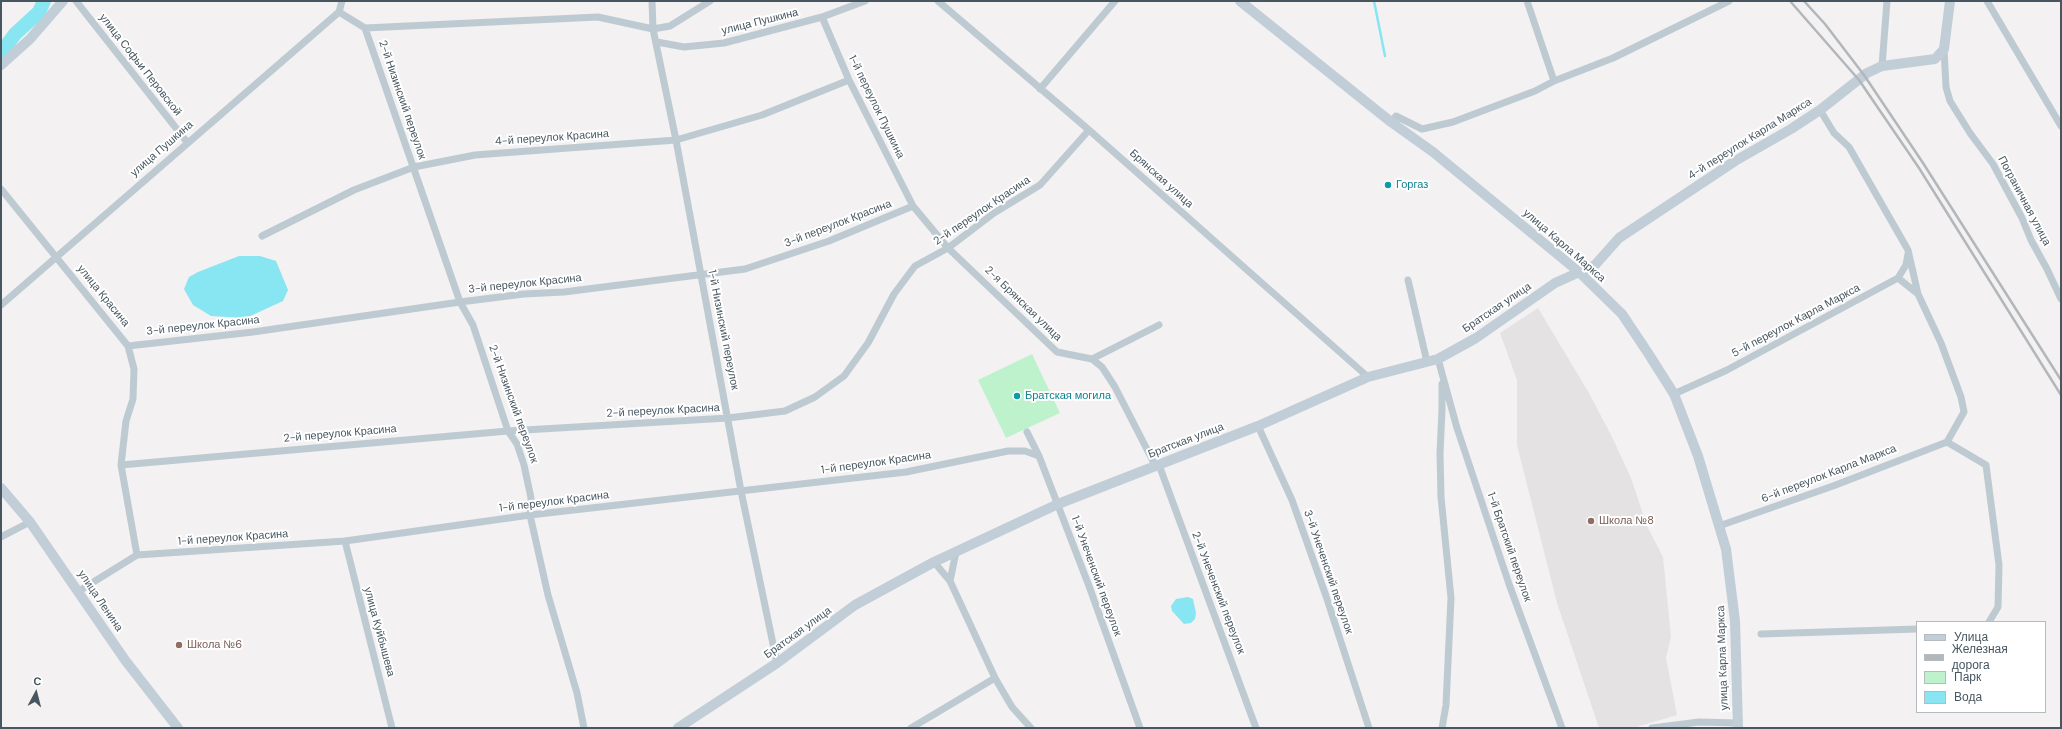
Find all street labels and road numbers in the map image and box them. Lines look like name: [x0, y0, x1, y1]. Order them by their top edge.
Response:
street label: улица Пушкина: [720, 6, 800, 38]
street label: улица Софьи Перовской: [96, 11, 184, 119]
street label: 2-й Низинский переулок: [375, 39, 429, 161]
street label: 1-й переулок Пушкина: [845, 53, 907, 161]
street label: 4-й переулок Карла Маркса: [1686, 95, 1814, 183]
street label: улица Пушкина: [128, 118, 196, 180]
street label: 4-й переулок Красина: [495, 127, 609, 149]
street label: Брянская улица: [1126, 147, 1196, 211]
street label: Пограничная улица: [1995, 154, 2053, 248]
street label: 2-й переулок Красина: [931, 174, 1033, 248]
street label: 3-й переулок Красина: [782, 197, 894, 251]
street label: улица Карла Маркса: [1520, 207, 1608, 285]
street label: улица Красина: [74, 262, 132, 330]
street label: 2-я Брянская улица: [982, 264, 1064, 344]
street label: 1-й Низинский переулок: [705, 269, 741, 391]
street label: 3-й переулок Красина: [468, 271, 582, 297]
street label: Братская улица: [1460, 280, 1534, 336]
street label: 5-й переулок Карла Маркса: [1730, 282, 1862, 360]
street label: 3-й переулок Красина: [146, 313, 260, 339]
street label: 2-й Низинский переулок: [485, 343, 541, 465]
street label: 2-й переулок Красина: [606, 401, 720, 421]
street label: Братская улица: [1146, 421, 1226, 461]
street label: 2-й переулок Красина: [283, 422, 397, 446]
street label: 6-й переулок Карла Маркса: [1760, 442, 1898, 506]
street label: 1-й переулок Красина: [820, 449, 932, 477]
street label: 1-й переулок Красина: [498, 489, 610, 515]
street label: 1-й Братский переулок: [1484, 490, 1534, 604]
street label: 3-й Унеченский переулок: [1301, 508, 1355, 636]
street label: 1-й Унеченский переулок: [1068, 514, 1124, 638]
street label: 1-й переулок Красина: [177, 528, 289, 548]
street label: 2-й Унеченский переулок: [1189, 530, 1247, 656]
street label: улица Ленина: [75, 568, 125, 634]
street label: улица Куйбышева: [361, 586, 397, 678]
street label: Братская улица: [762, 604, 834, 662]
street label: улица Карла Маркса: [1715, 605, 1731, 711]

